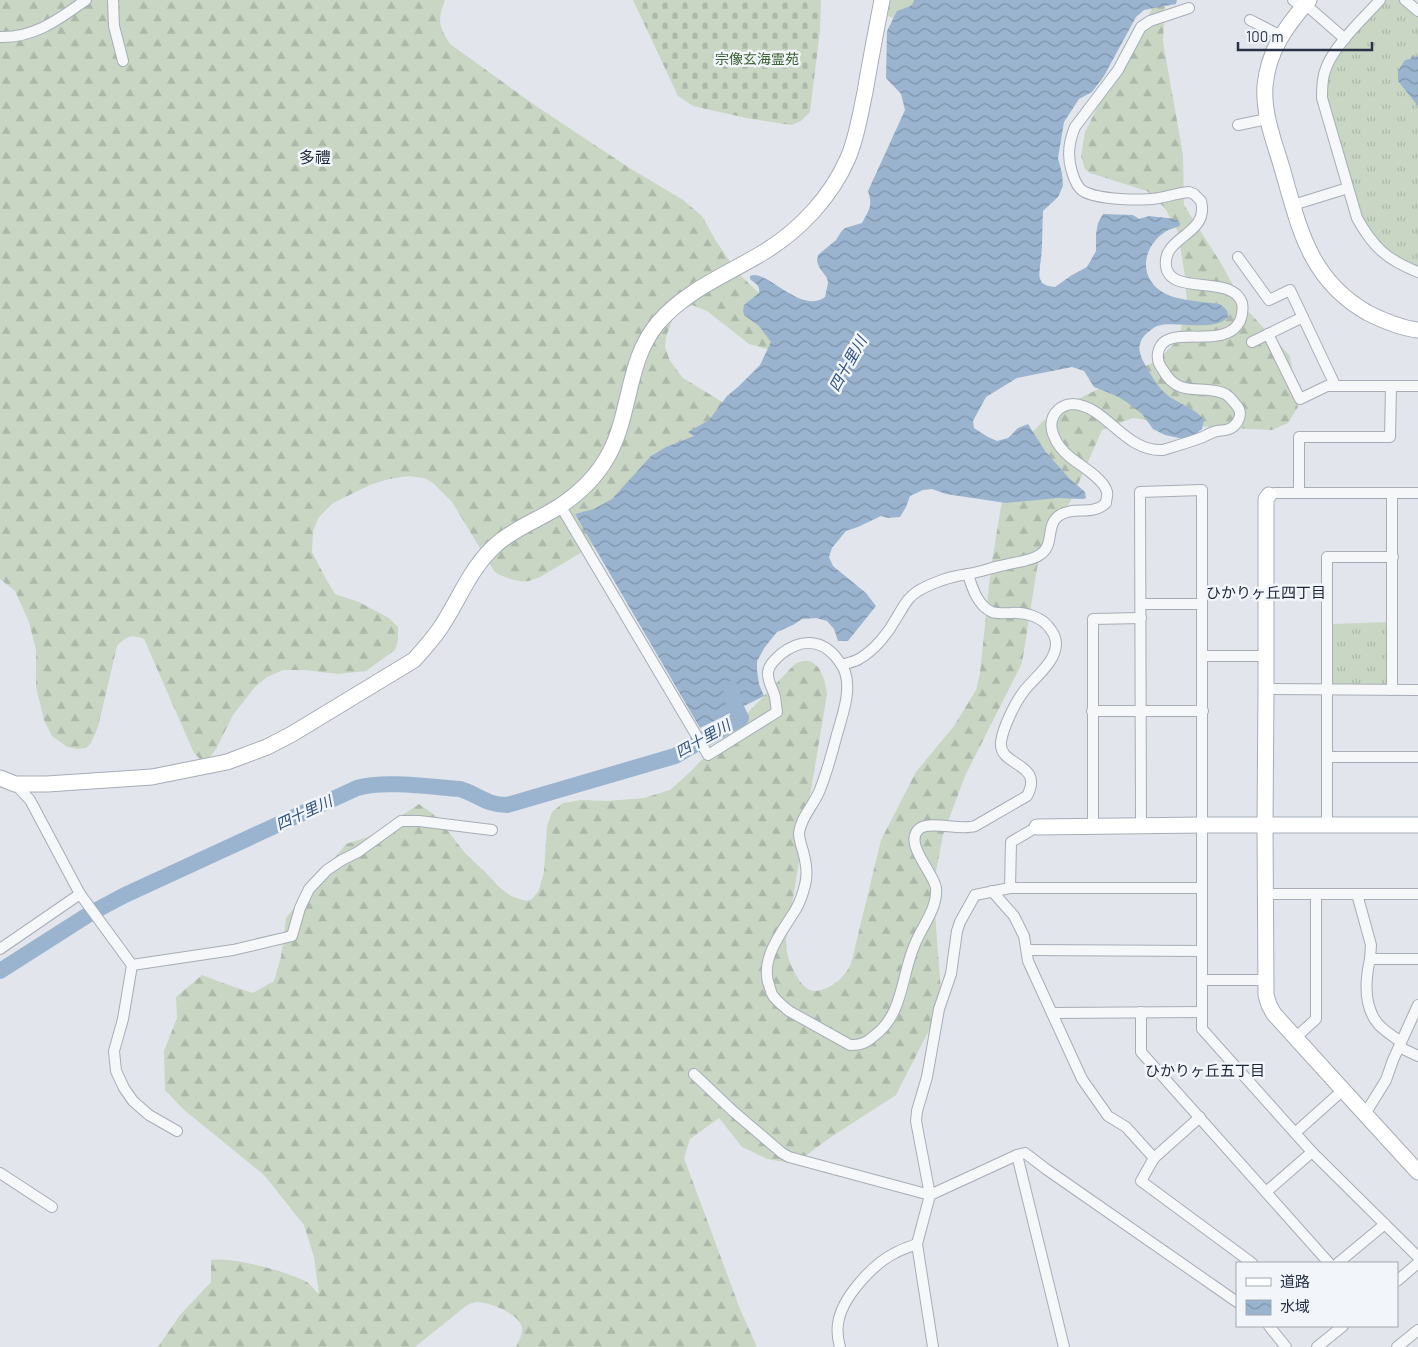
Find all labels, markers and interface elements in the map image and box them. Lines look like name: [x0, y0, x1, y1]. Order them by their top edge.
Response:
scale bar: [1238, 20, 1372, 52]
text: 100 m: [1246, 27, 1284, 45]
park label: 宗像玄海霊苑: [715, 50, 799, 67]
district label: 多禮: [299, 147, 331, 166]
water label: 四十里川: [825, 331, 871, 394]
district label: ひかりヶ丘四丁目: [1206, 583, 1326, 601]
water label: 四十里川: [672, 715, 735, 761]
water label: 四十里川: [273, 790, 336, 833]
district label: ひかりヶ丘五丁目: [1145, 1061, 1265, 1079]
legend: [1236, 1262, 1398, 1327]
text: 道路: [1280, 1272, 1310, 1290]
text: 水域: [1280, 1297, 1310, 1315]

